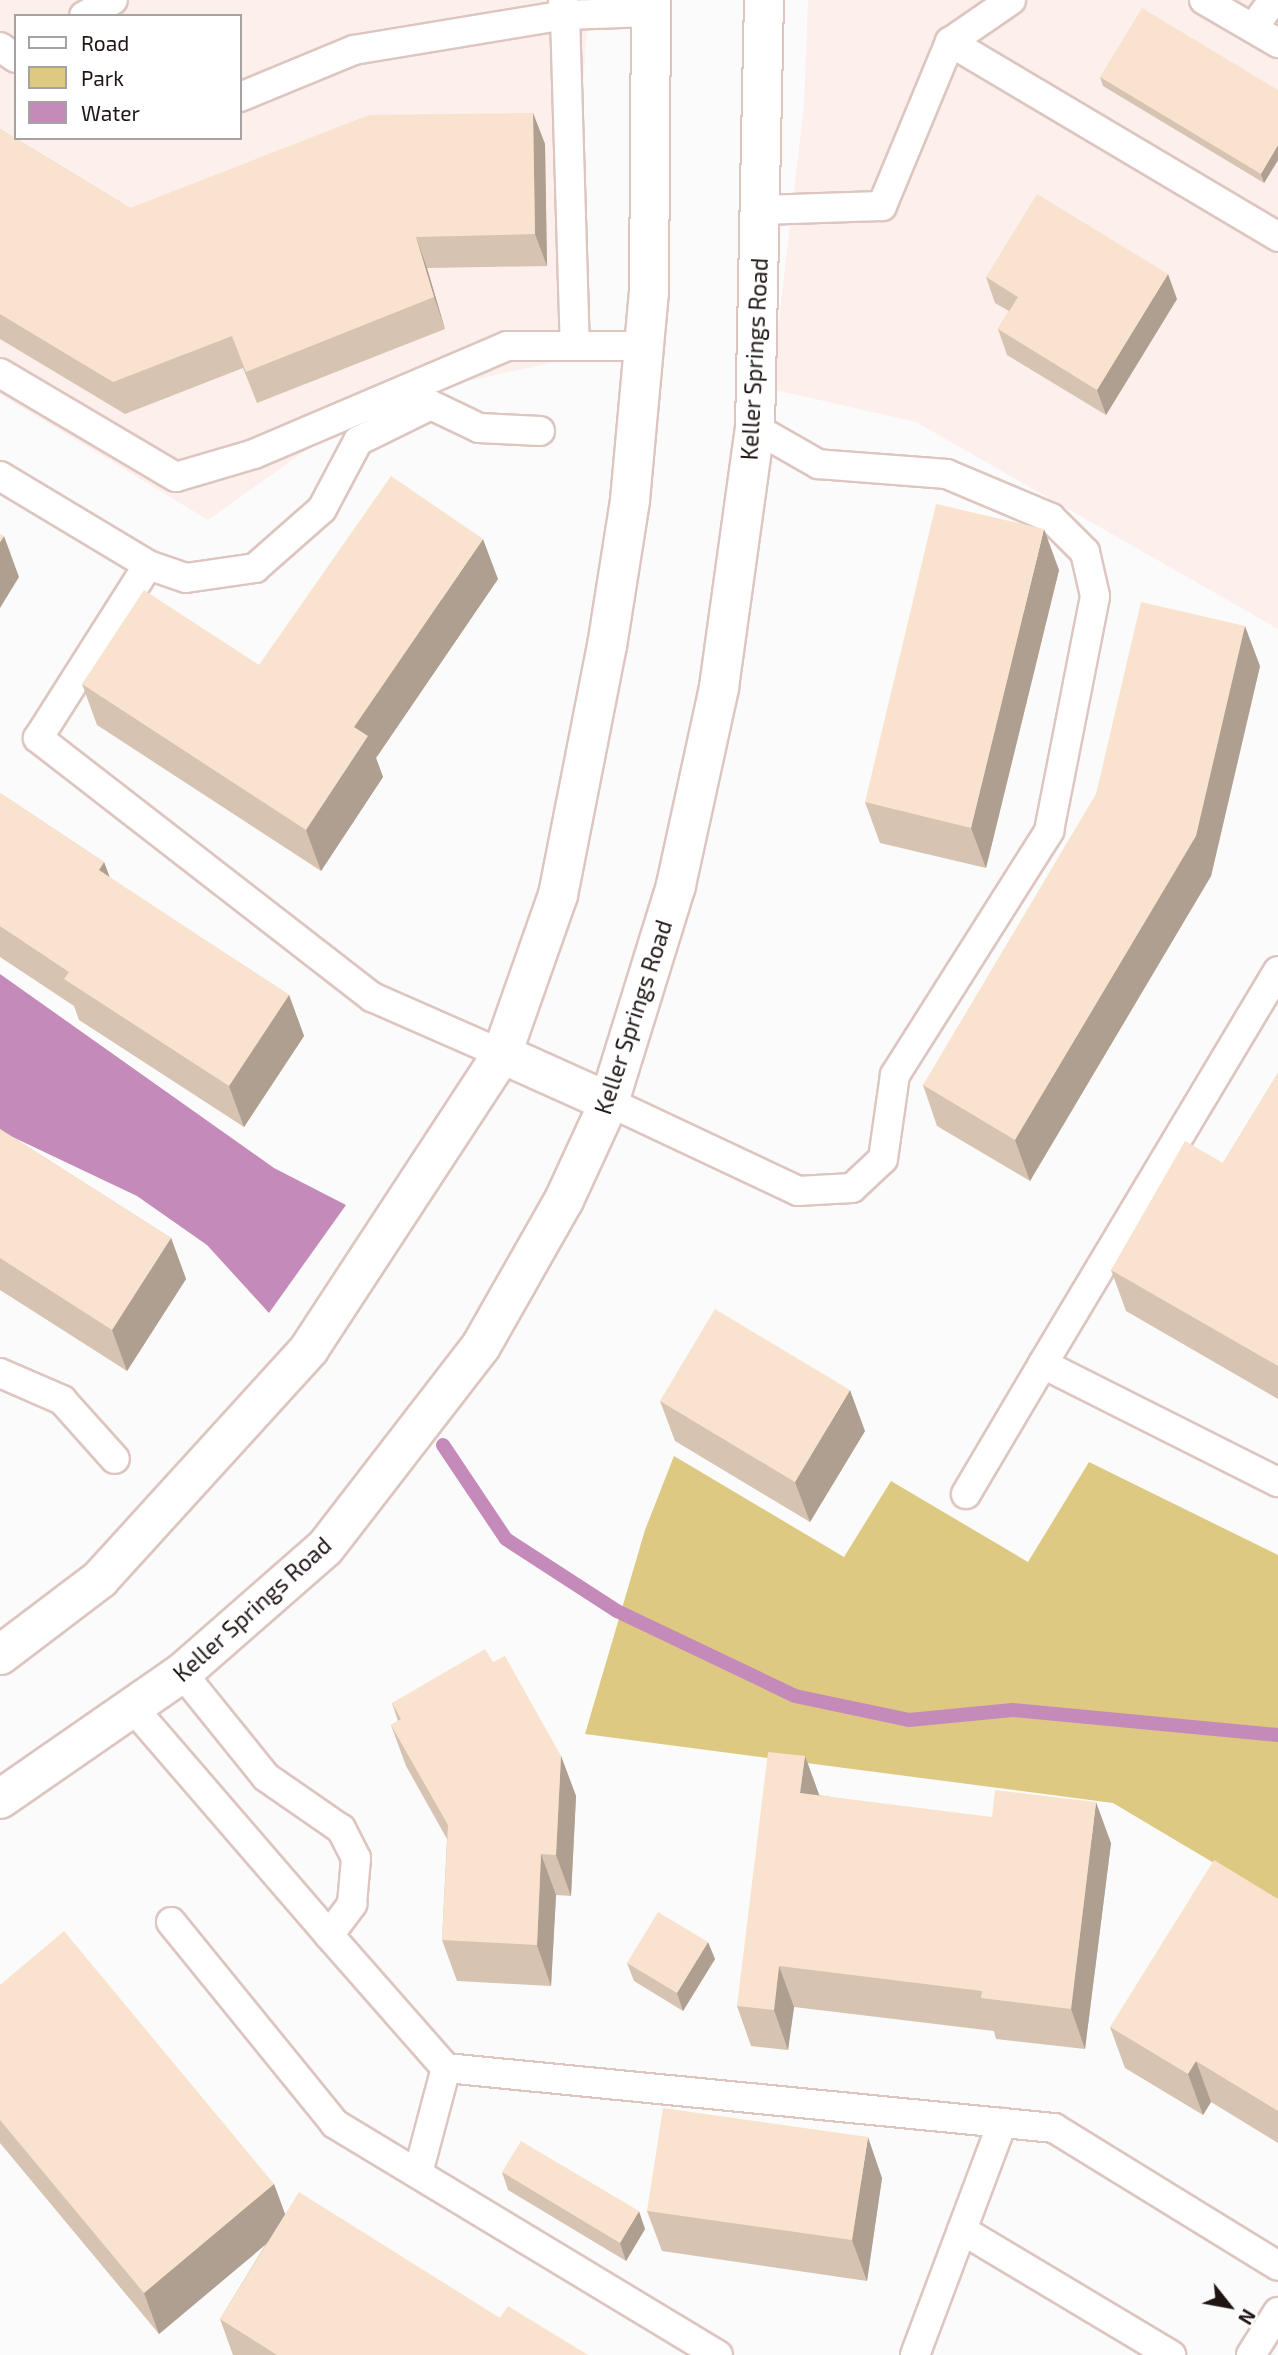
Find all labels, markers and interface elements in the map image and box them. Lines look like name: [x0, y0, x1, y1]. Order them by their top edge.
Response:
legend: [14, 14, 242, 140]
text: Road: [81, 30, 129, 55]
text: Park: [81, 65, 124, 90]
text: Water: [81, 100, 140, 125]
street label: Keller Springs Road: [735, 257, 773, 461]
street label: Keller Springs Road: [588, 916, 678, 1118]
street label: Keller Springs Road: [167, 1531, 337, 1687]
north arrow: [1194, 2271, 1264, 2341]
text: N: [1234, 2305, 1261, 2329]

